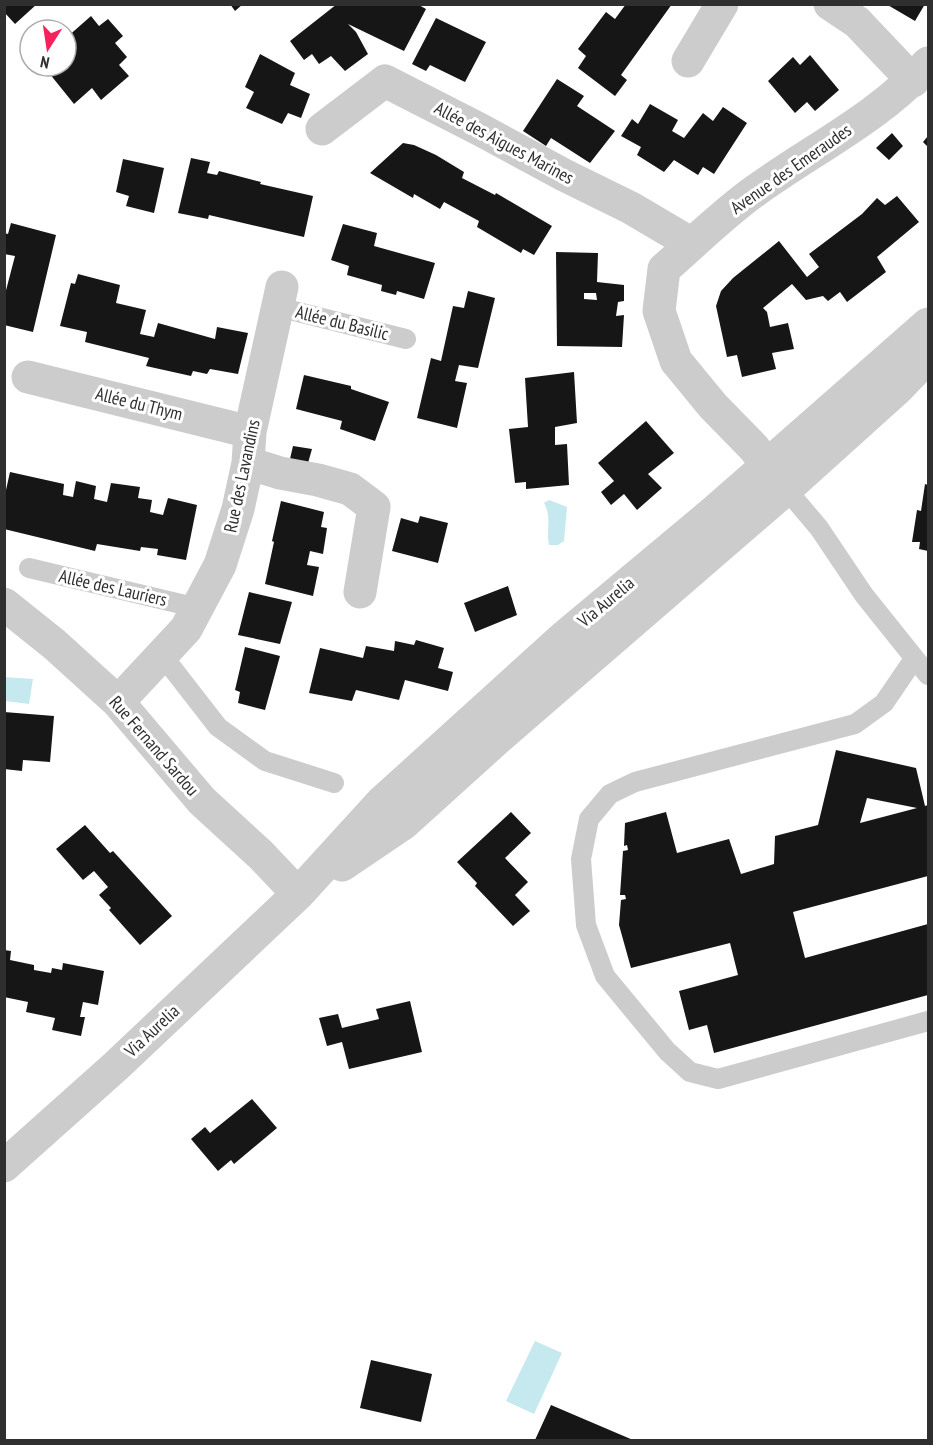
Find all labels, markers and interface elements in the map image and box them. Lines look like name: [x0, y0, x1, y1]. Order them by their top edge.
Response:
north arrow: [18, 18, 78, 78]
text: N: [39, 52, 51, 73]
street label: Allée des Aigues Marines: [431, 96, 578, 189]
street label: Avenue des Emeraudes: [726, 118, 856, 219]
street label: Allée du Basilic: [293, 300, 392, 345]
street label: Allée du Thym: [93, 382, 185, 425]
street label: Rue des Lavandins: [218, 417, 265, 535]
street label: Allée des Lauriers: [57, 564, 169, 611]
street label: Via Aurelia: [572, 571, 639, 633]
street label: Rue Fernand Sardou: [105, 691, 204, 801]
street label: Via Aurelia: [119, 999, 184, 1062]

